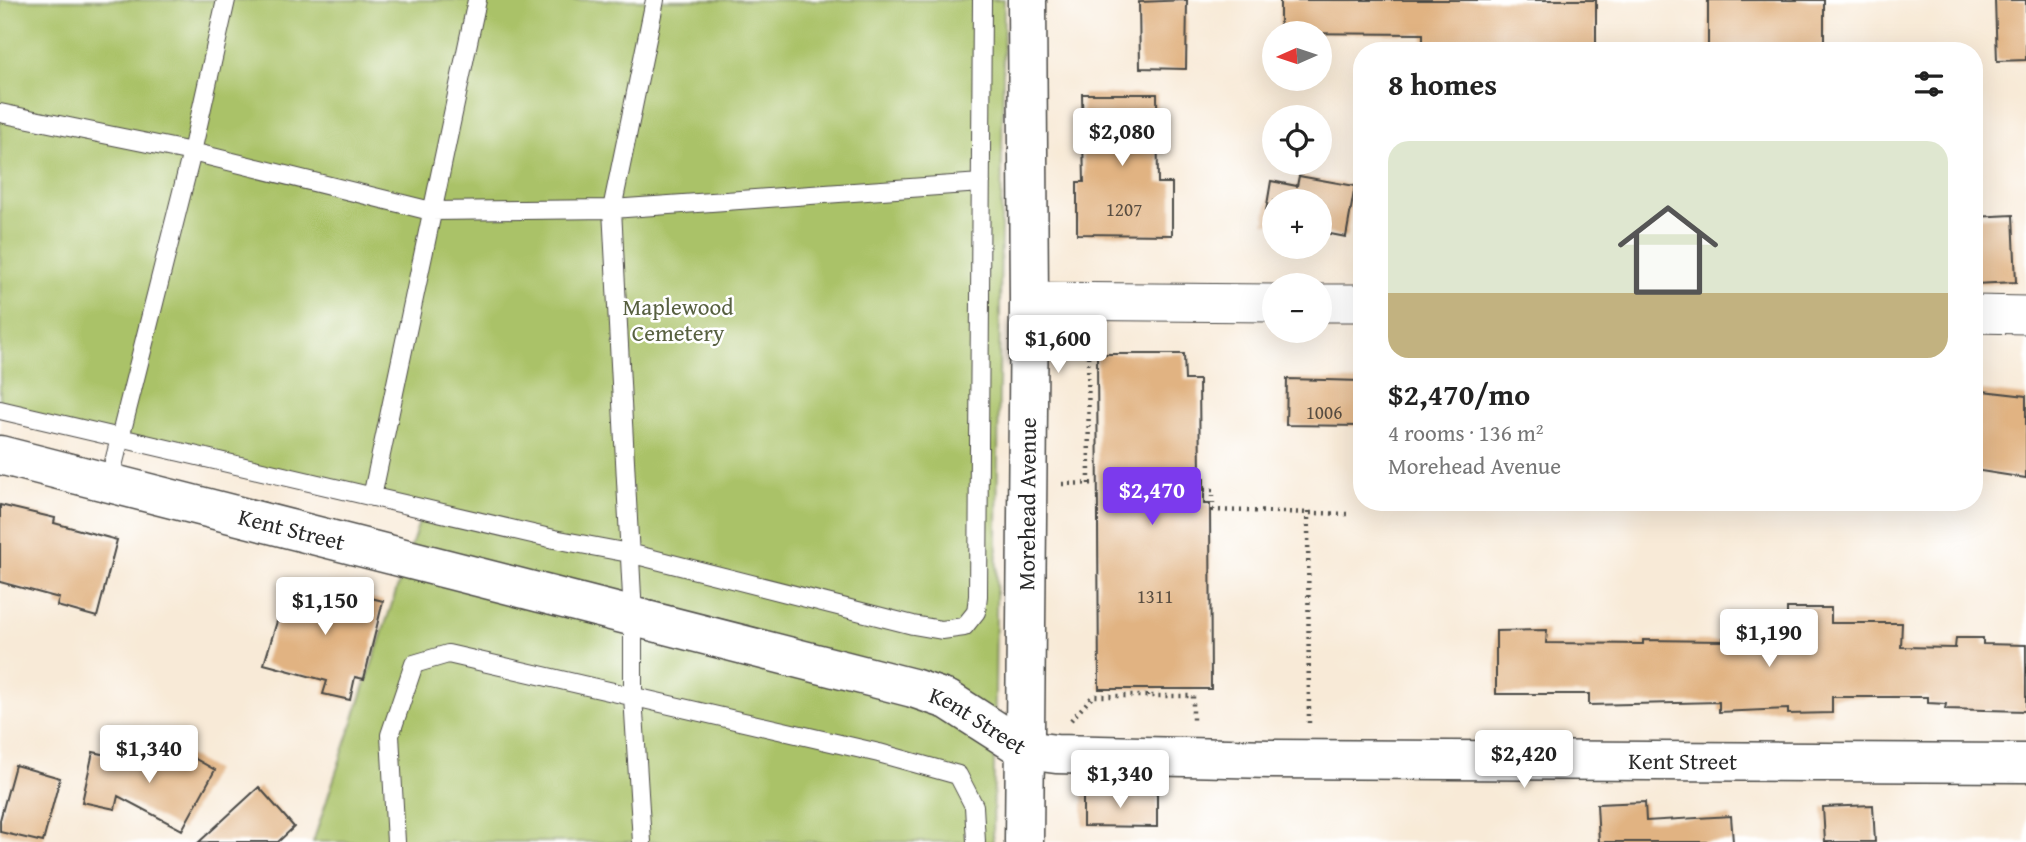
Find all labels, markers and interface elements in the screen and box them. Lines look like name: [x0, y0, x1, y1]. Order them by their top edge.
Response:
north arrow: [1262, 21, 1332, 91]
map controls: [1262, 21, 1332, 343]
text: 8 homes: [1388, 62, 1497, 106]
icon: filters: [1910, 65, 1948, 103]
button: locate: [1262, 105, 1332, 175]
pin: $2,080: [1065, 108, 1179, 168]
text: $2,080: [1089, 114, 1155, 147]
icon: home: [1605, 187, 1731, 313]
button: +: [1262, 189, 1332, 259]
house number: 1207: [1106, 195, 1142, 223]
button: −: [1262, 273, 1332, 343]
park label: Maplewood Cemetery: [622, 290, 734, 349]
pin: $1,600: [1001, 316, 1115, 375]
text: $1,600: [1025, 321, 1091, 354]
text: $2,470/mo: [1388, 372, 1530, 416]
house number: 1006: [1306, 398, 1342, 426]
text: 4 rooms · 136 m²: [1388, 416, 1543, 449]
street label: Morehead Avenue: [1009, 417, 1044, 591]
text: Morehead Avenue: [1388, 449, 1561, 482]
pin: $2,470: [1095, 468, 1209, 527]
text: $2,470: [1119, 473, 1185, 506]
street label: Kent Street: [235, 500, 349, 558]
pin: $1,150: [268, 578, 382, 637]
house number: 1311: [1137, 582, 1173, 610]
text: $1,150: [292, 583, 358, 616]
pin: $1,190: [1712, 610, 1826, 669]
text: $1,190: [1736, 615, 1802, 648]
street label: Kent Street: [925, 678, 1033, 762]
pin: $1,340: [92, 726, 206, 785]
pin: $2,420: [1467, 730, 1581, 790]
text: $1,340: [116, 731, 182, 764]
text: $2,420: [1491, 736, 1557, 769]
street label: Kent Street: [1628, 744, 1737, 777]
pin: $1,340: [1063, 750, 1177, 810]
text: $1,340: [1087, 756, 1153, 789]

